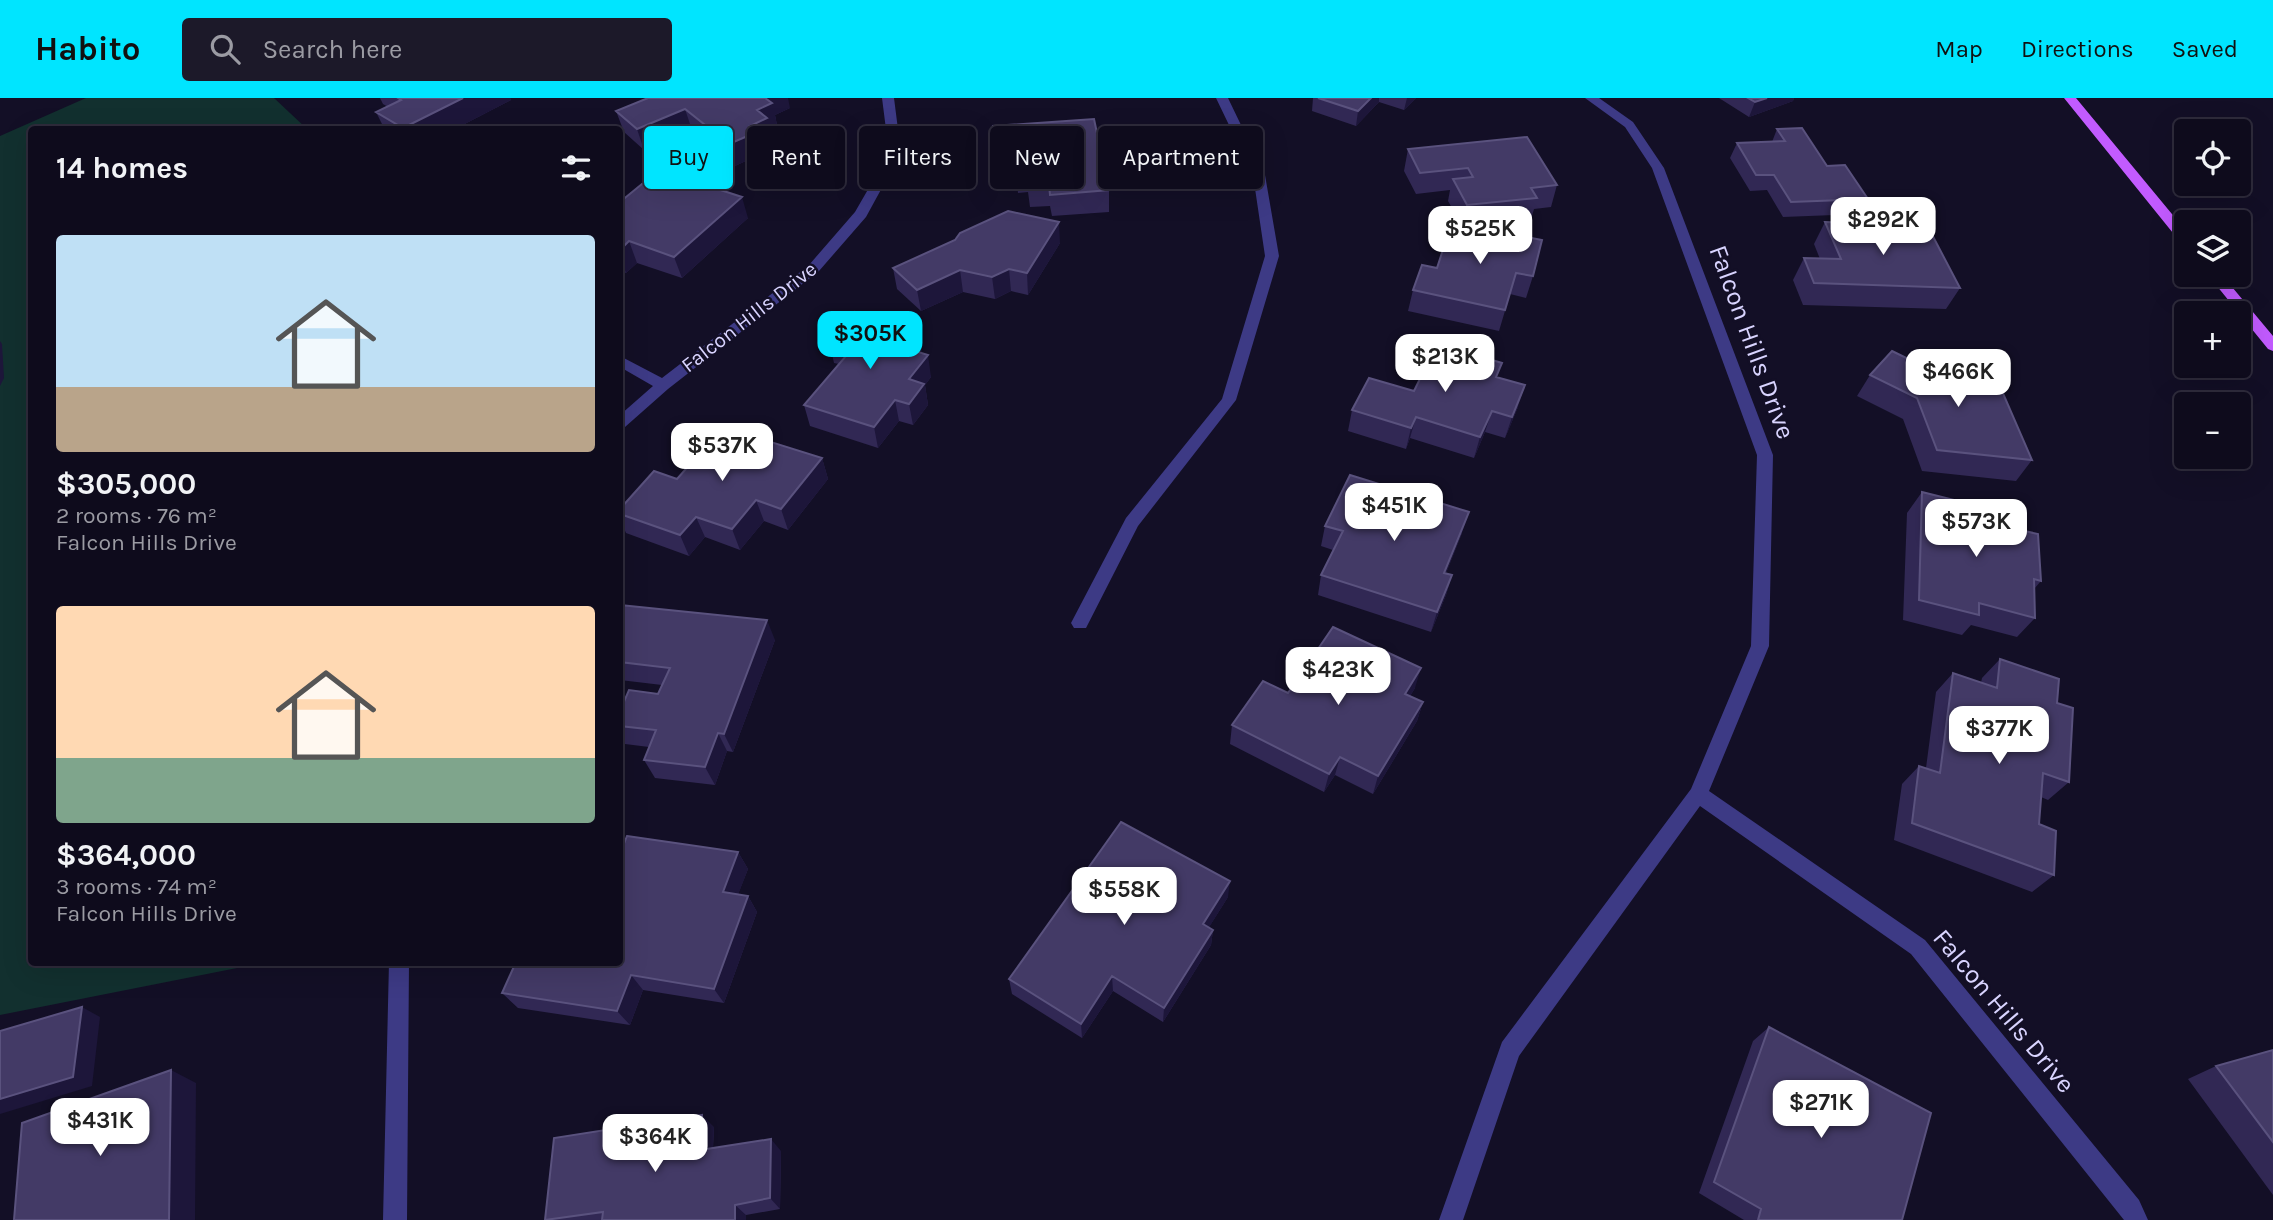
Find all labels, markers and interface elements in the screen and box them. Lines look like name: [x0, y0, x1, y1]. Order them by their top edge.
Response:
search box: [182, 18, 672, 81]
text: Habito: [35, 30, 140, 68]
icon: search: [206, 30, 244, 68]
text: Search here: [262, 34, 402, 65]
text: Map: [1935, 35, 1983, 63]
text: Directions: [2021, 35, 2134, 63]
text: Saved: [2172, 35, 2238, 63]
map controls: [2174, 119, 2251, 469]
button: locate: [2174, 119, 2251, 196]
chip: Buy: [644, 126, 733, 189]
chip: Rent: [747, 126, 845, 189]
chip: Filters: [859, 126, 976, 189]
chip: New: [990, 126, 1084, 189]
chip: Apartment: [1098, 126, 1263, 189]
icon: filters: [557, 149, 595, 187]
text: 14 homes: [56, 150, 188, 186]
pin: $292K: [1834, 198, 1932, 257]
pin: $525K: [1431, 206, 1529, 266]
text: $292K: [1847, 206, 1919, 233]
button: layers: [2174, 210, 2251, 287]
text: $525K: [1444, 215, 1516, 242]
street label: Falcon Hills Drive: [1702, 241, 1802, 443]
street label: Falcon Hills Drive: [677, 257, 821, 377]
icon: home: [263, 281, 389, 407]
button: +: [2174, 301, 2251, 378]
pin: $305K: [821, 312, 919, 371]
text: $305K: [833, 320, 907, 347]
pin: $213K: [1396, 334, 1494, 394]
text: $213K: [1411, 343, 1479, 370]
pin: $466K: [1909, 350, 2007, 409]
text: $466K: [1922, 358, 1994, 385]
button: −: [2174, 392, 2251, 469]
pin: $537K: [673, 424, 771, 483]
text: $537K: [687, 432, 757, 459]
text: $305,000: [56, 466, 196, 502]
pin: $451K: [1345, 484, 1443, 543]
text: $451K: [1361, 492, 1427, 519]
pin: $573K: [1927, 500, 2025, 559]
text: 2 rooms · 76 m²: [56, 502, 217, 529]
text: $573K: [1941, 508, 2011, 535]
text: Falcon Hills Drive: [56, 529, 237, 556]
pin: $423K: [1289, 648, 1387, 707]
icon: home: [263, 652, 389, 778]
text: $423K: [1302, 656, 1374, 683]
pin: $377K: [1950, 706, 2048, 766]
text: $377K: [1965, 715, 2033, 742]
text: $364,000: [56, 837, 196, 873]
pin: $558K: [1075, 868, 1173, 927]
text: 3 rooms · 74 m²: [56, 873, 217, 900]
text: $558K: [1088, 876, 1160, 903]
text: Falcon Hills Drive: [56, 900, 237, 927]
street label: Falcon Hills Drive: [1926, 923, 2082, 1099]
pin: $271K: [1772, 1080, 1870, 1140]
text: $271K: [1789, 1089, 1853, 1116]
pin: $431K: [51, 1098, 149, 1158]
text: $431K: [66, 1107, 134, 1134]
pin: $364K: [606, 1114, 704, 1174]
text: $364K: [619, 1123, 691, 1150]

